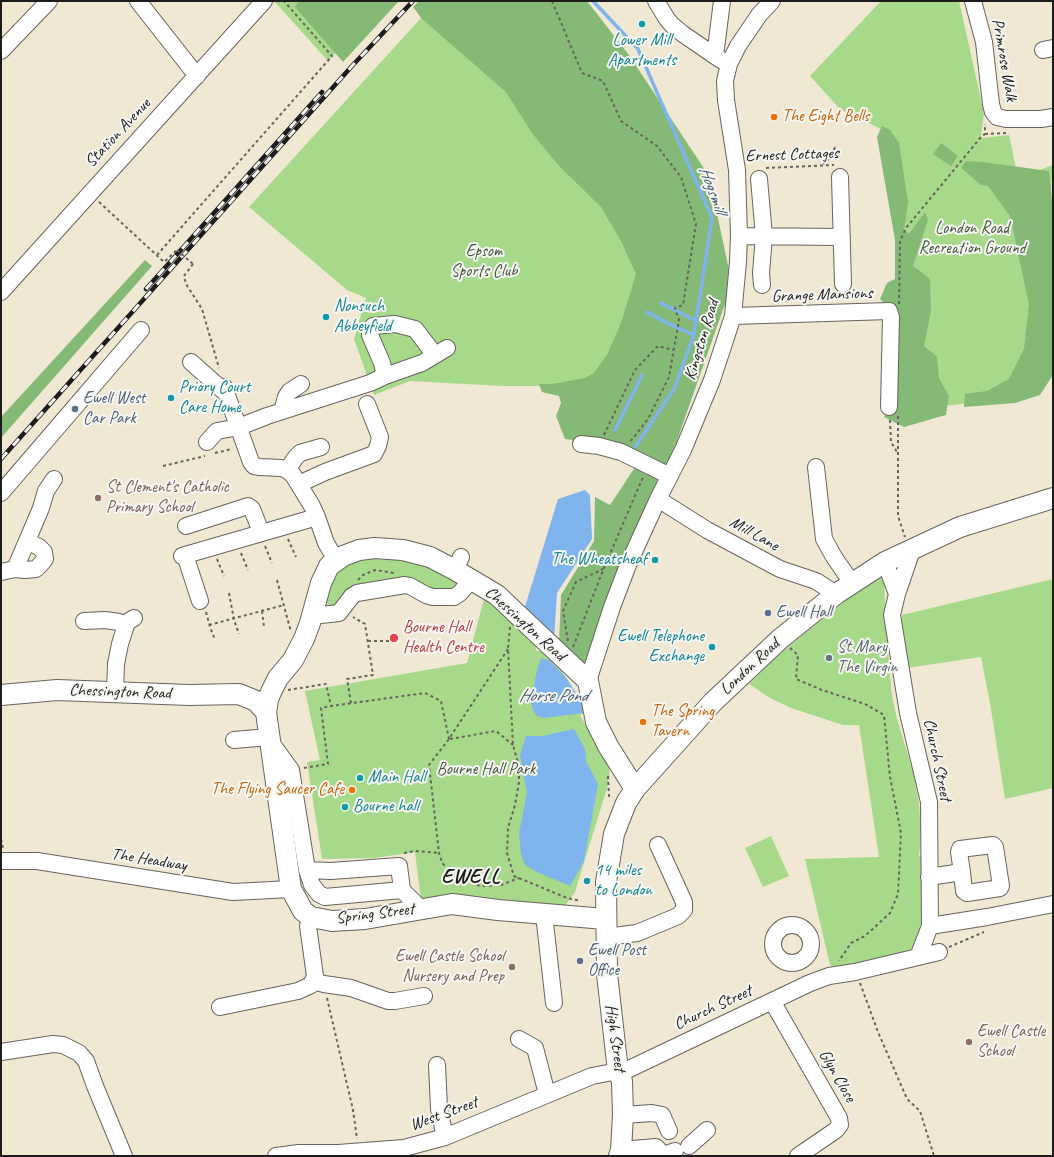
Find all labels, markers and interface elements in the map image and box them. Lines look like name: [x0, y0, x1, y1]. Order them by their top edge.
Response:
street label: Primrose Walk: [987, 17, 1021, 103]
marker: Lower Mill Apartments: [637, 19, 647, 29]
place label: Lower Mill Apartments: [608, 31, 676, 71]
street label: Station Avenue: [81, 94, 155, 172]
place label: The Eight Bells: [782, 107, 869, 127]
marker: The Eight Bells: [769, 112, 779, 122]
street label: Ernest Cottages: [745, 143, 839, 167]
water label: Hogsmill: [694, 163, 730, 217]
park label: London Road Recreation Ground: [919, 219, 1025, 259]
park label: Epsom Sports Club: [450, 242, 518, 282]
street label: Grange Mansions: [771, 283, 873, 307]
place label: Nonsuch Abbeyfield: [334, 297, 392, 337]
street label: Kingston Road: [680, 297, 724, 383]
marker: Nonsuch Abbeyfield: [321, 312, 331, 322]
place label: Priory Court Care Home: [179, 378, 250, 418]
place label: Ewell West Car Park: [83, 389, 145, 429]
marker: Priory Court Care Home: [166, 393, 176, 403]
marker: Ewell West Car Park: [70, 404, 80, 414]
place label: St Clement's Catholic Primary School: [106, 478, 229, 518]
marker: St Clement's Catholic Primary School: [93, 493, 103, 503]
street label: Mill Lane: [726, 512, 782, 556]
place label: The Wheatsheaf: [551, 550, 647, 570]
marker: The Wheatsheaf: [650, 555, 660, 565]
street label: Chessington Road: [480, 582, 570, 666]
place label: Ewell Hall: [776, 603, 832, 623]
marker: Ewell Hall: [763, 608, 773, 618]
place label: Bourne Hall Health Centre: [403, 618, 484, 658]
place label: Ewell Telephone Exchange: [617, 627, 704, 667]
marker: Bourne Hall Health Centre: [388, 632, 400, 644]
street label: London Road: [716, 634, 784, 700]
place label: St Mary The Virgin: [837, 638, 897, 678]
marker: Ewell Telephone Exchange: [707, 642, 717, 652]
marker: St Mary The Virgin: [824, 653, 834, 663]
street label: Chessington Road: [69, 680, 171, 704]
water label: Horse Pond: [519, 685, 587, 707]
place label: The Spring Tavern: [651, 702, 714, 742]
marker: The Spring Tavern: [638, 717, 648, 727]
street label: Church Street: [918, 717, 956, 803]
park label: Bourne Hall Park: [437, 760, 535, 780]
place label: Main Hall: [368, 768, 425, 788]
marker: Main Hall: [355, 773, 365, 783]
place label: The Flying Saucer Cafe: [211, 780, 344, 800]
marker: The Flying Saucer Cafe: [347, 785, 357, 795]
place label: Bourne hall: [353, 797, 419, 817]
marker: Bourne hall: [340, 802, 350, 812]
street label: The Headway: [110, 844, 188, 876]
place label: 14 miles to London: [595, 861, 652, 901]
district label: EWELL: [441, 864, 501, 890]
marker: 14 miles to London: [582, 876, 592, 886]
street label: Spring Street: [335, 899, 415, 929]
place label: Ewell Post Office: [588, 941, 646, 981]
place label: Ewell Castle School Nursery and Prep: [395, 947, 504, 987]
marker: Ewell Post Office: [575, 956, 585, 966]
marker: Ewell Castle School Nursery and Prep: [507, 962, 517, 972]
street label: Church Street: [671, 981, 755, 1035]
street label: High Street: [600, 1003, 630, 1073]
place label: Ewell Castle School: [977, 1022, 1045, 1062]
marker: Ewell Castle School: [964, 1037, 974, 1047]
street label: Glyn Close: [814, 1046, 860, 1106]
street label: West Street: [407, 1092, 481, 1136]

